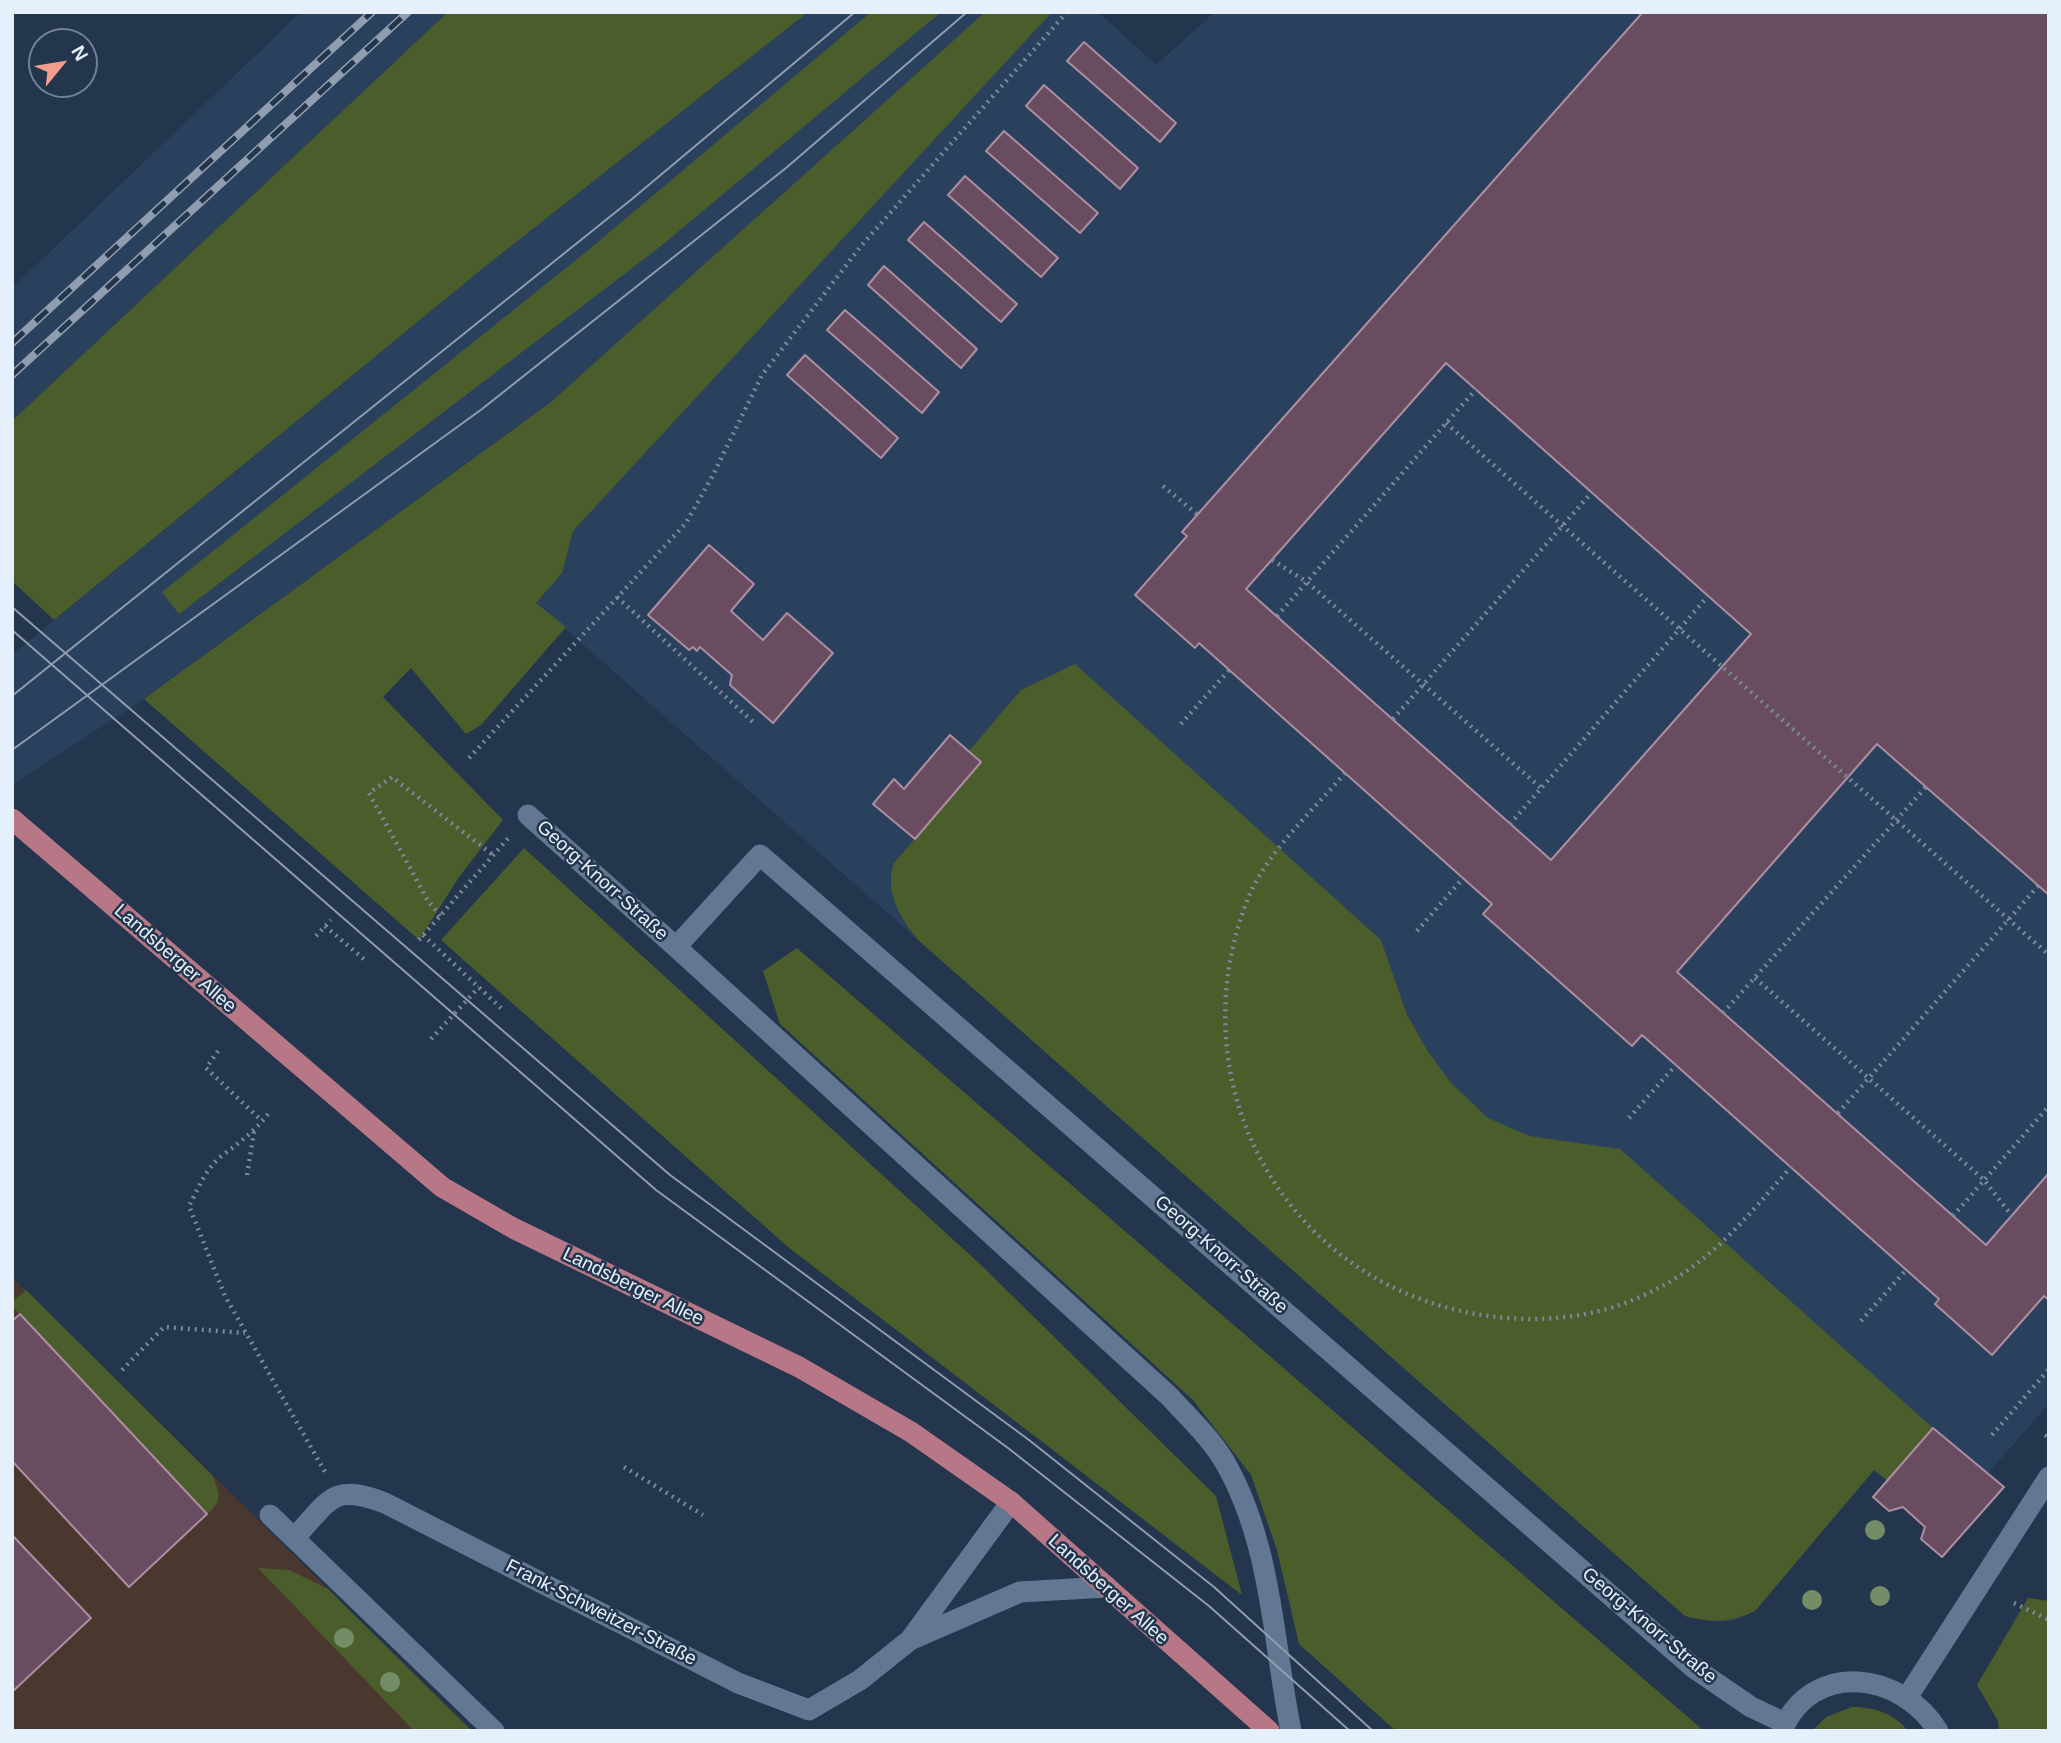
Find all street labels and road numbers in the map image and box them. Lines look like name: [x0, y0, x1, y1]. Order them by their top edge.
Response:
street label: Georg-Knorr-Straße: [532, 816, 672, 946]
street label: Landsberger Allee: [109, 900, 241, 1018]
street label: Georg-Knorr-Straße: [1150, 1191, 1292, 1319]
street label: Landsberger Allee: [559, 1243, 707, 1331]
street label: Landsberger Allee: [1043, 1530, 1173, 1650]
street label: Frank-Schweitzer-Straße: [502, 1555, 700, 1671]
street label: Georg-Knorr-Straße: [1577, 1563, 1721, 1689]

